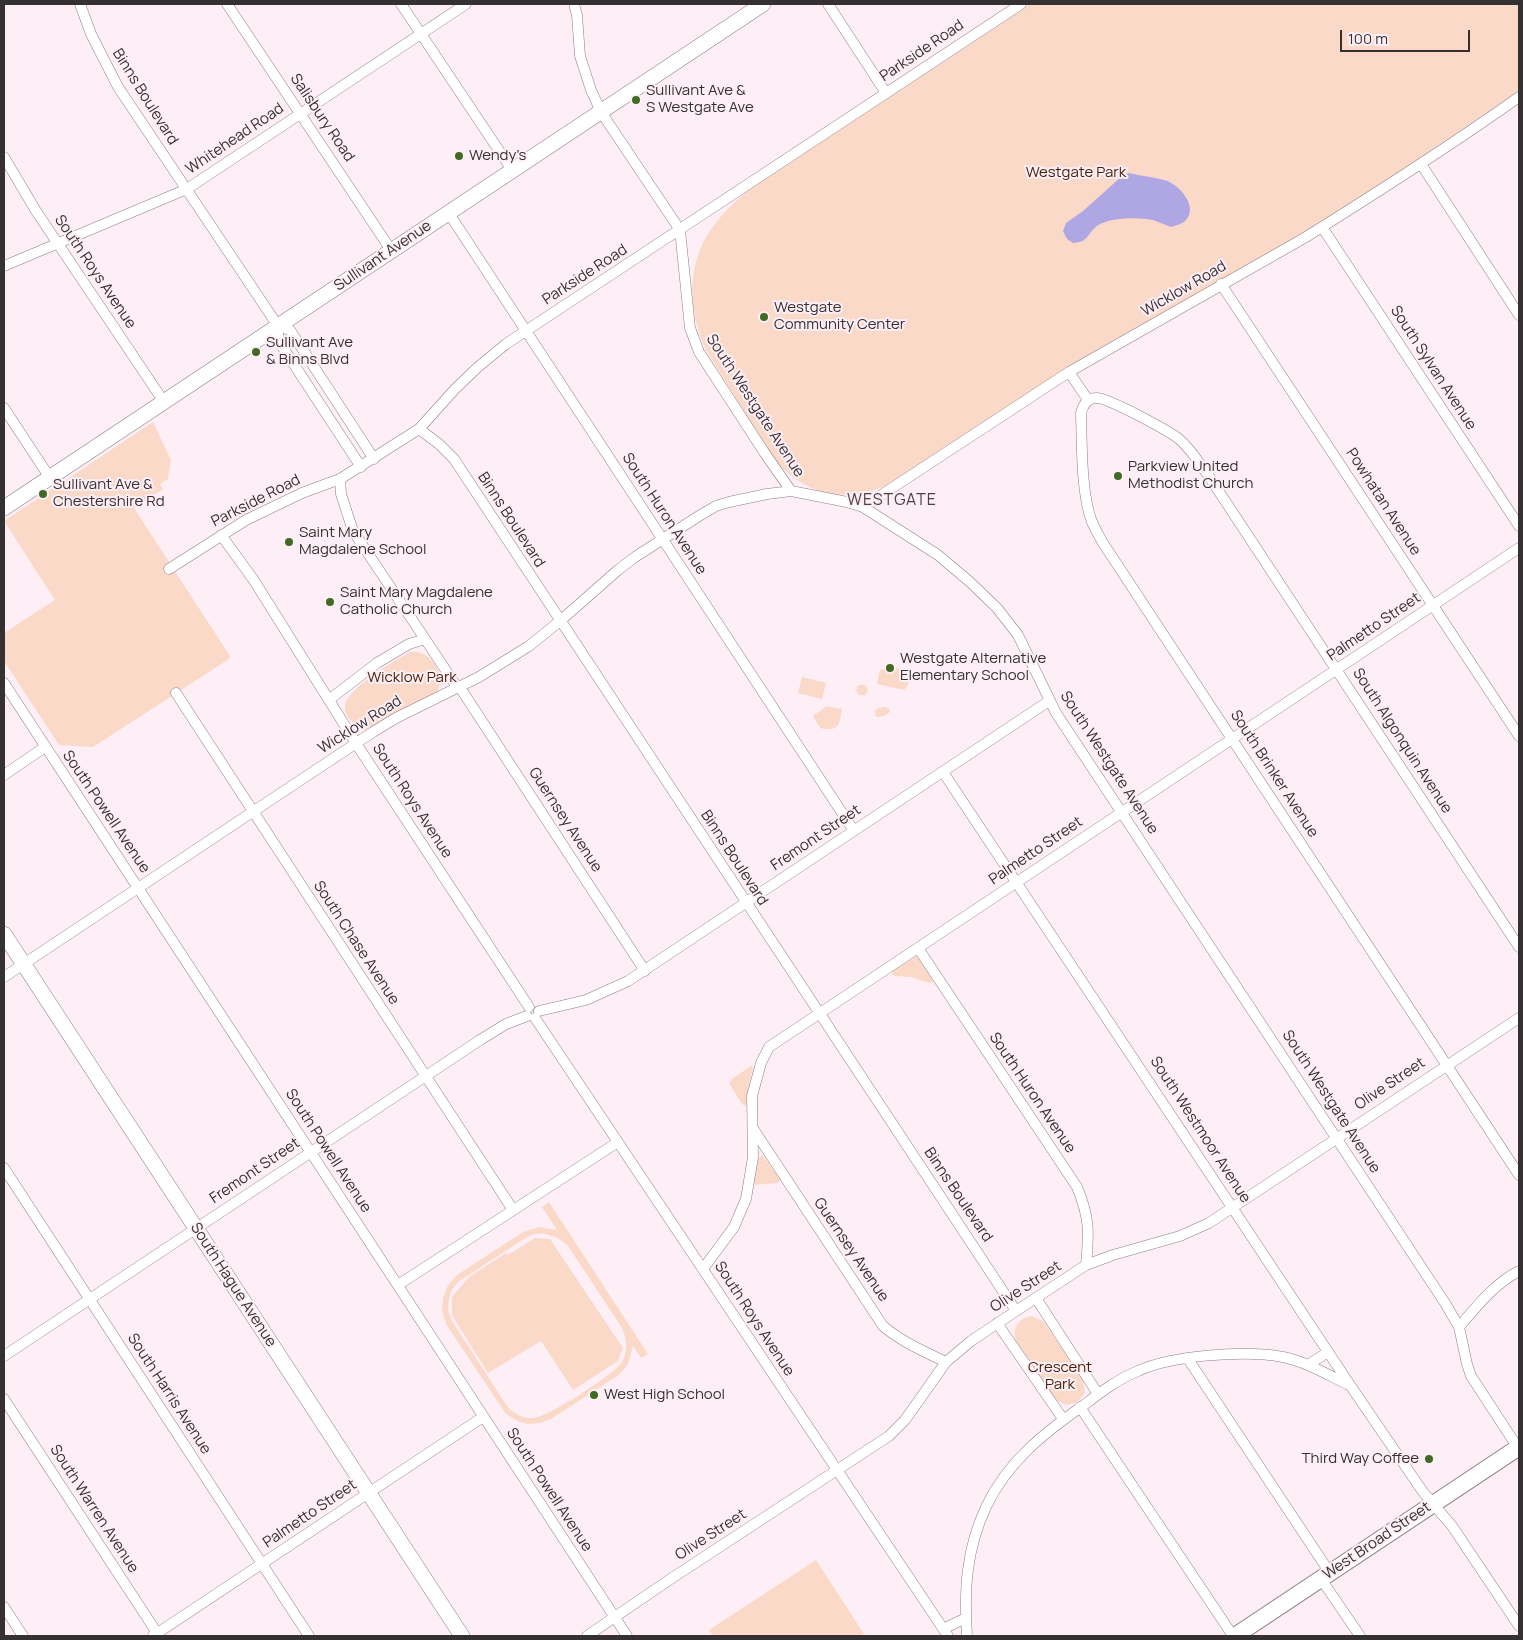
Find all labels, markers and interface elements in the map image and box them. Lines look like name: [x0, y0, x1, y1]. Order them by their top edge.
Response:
street label: Parkside Road: [877, 16, 967, 86]
scale bar: [1343, 20, 1473, 52]
text: 100 m: [1348, 28, 1388, 49]
street label: Binns Boulevard: [108, 46, 182, 148]
street label: Salisbury Road: [286, 71, 358, 165]
place label: Sullivant Ave & S Westgate Ave: [646, 82, 754, 117]
marker: Sullivant Ave & S Westgate Ave: [630, 94, 642, 106]
street label: Whitehead Road: [183, 100, 287, 178]
place label: Wendy’s: [469, 147, 526, 165]
marker: Wendy’s: [453, 150, 465, 162]
park label: Westgate Park: [1026, 164, 1126, 182]
street label: South Roys Avenue: [50, 212, 140, 332]
street label: Sullivant Avenue: [331, 217, 435, 295]
street label: Parkside Road: [539, 241, 631, 309]
street label: Wicklow Road: [1138, 257, 1230, 321]
place label: Westgate Community Center: [774, 299, 905, 334]
street label: South Sylvan Avenue: [1386, 303, 1480, 433]
marker: Westgate Community Center: [758, 311, 770, 323]
street label: South Westgate Avenue: [702, 331, 808, 481]
place label: Sullivant Ave & Binns Blvd: [266, 334, 353, 369]
marker: Sullivant Ave & Binns Blvd: [250, 346, 262, 358]
street label: Powhatan Avenue: [1342, 445, 1424, 559]
street label: South Huron Avenue: [618, 450, 710, 578]
place label: Parkview United Methodist Church: [1128, 458, 1253, 493]
street label: Binns Boulevard: [474, 469, 548, 571]
marker: Parkview United Methodist Church: [1112, 470, 1124, 482]
street label: Parkside Road: [209, 471, 303, 531]
place label: Sullivant Ave & Chestershire Rd: [53, 476, 165, 511]
marker: Sullivant Ave & Chestershire Rd: [37, 488, 49, 500]
district label: WESTGATE: [846, 491, 938, 511]
place label: Saint Mary Magdalene School: [299, 524, 426, 559]
marker: Saint Mary Magdalene School: [283, 536, 295, 548]
place label: Saint Mary Magdalene Catholic Church: [340, 584, 493, 619]
street label: Palmetto Street: [1324, 589, 1424, 665]
marker: Saint Mary Magdalene Catholic Church: [324, 596, 336, 608]
place label: Westgate Alternative Elementary School: [900, 650, 1046, 685]
marker: Westgate Alternative Elementary School: [884, 662, 896, 674]
street label: South Algonquin Avenue: [1348, 665, 1456, 817]
park label: Wicklow Park: [367, 669, 457, 687]
street label: South Westgate Avenue: [1056, 688, 1162, 838]
street label: Wicklow Road: [315, 692, 405, 758]
street label: South Brinker Avenue: [1226, 707, 1322, 841]
street label: South Roys Avenue: [368, 740, 456, 862]
street label: South Powell Avenue: [58, 747, 154, 877]
street label: Guernsey Avenue: [524, 764, 606, 876]
street label: Fremont Street: [767, 801, 865, 875]
street label: Binns Boulevard: [697, 807, 771, 909]
street label: Palmetto Street: [986, 813, 1086, 889]
street label: South Chase Avenue: [309, 878, 403, 1008]
street label: South Westgate Avenue: [1278, 1027, 1384, 1177]
street label: South Huron Avenue: [985, 1029, 1079, 1157]
street label: South Westmoor Avenue: [1146, 1053, 1254, 1207]
street label: Olive Street: [1351, 1054, 1429, 1114]
street label: South Powell Avenue: [281, 1086, 375, 1216]
street label: Fremont Street: [206, 1134, 304, 1208]
street label: Binns Boulevard: [920, 1144, 996, 1246]
street label: Guernsey Avenue: [810, 1195, 892, 1305]
street label: South Hague Avenue: [186, 1220, 280, 1350]
street label: Olive Street: [987, 1257, 1065, 1317]
street label: South Roys Avenue: [710, 1258, 798, 1380]
street label: South Harris Avenue: [123, 1330, 215, 1458]
park label: Crescent Park: [1028, 1359, 1092, 1394]
place label: West High School: [604, 1386, 725, 1404]
marker: West High School: [588, 1389, 600, 1401]
street label: South Powell Avenue: [502, 1425, 596, 1555]
street label: South Warren Avenue: [46, 1442, 142, 1576]
place label: Third Way Coffee: [1302, 1450, 1419, 1468]
marker: Third Way Coffee: [1423, 1453, 1435, 1465]
street label: Palmetto Street: [260, 1476, 360, 1552]
street label: West Broad Street: [1320, 1498, 1434, 1584]
street label: Olive Street: [672, 1505, 750, 1565]

